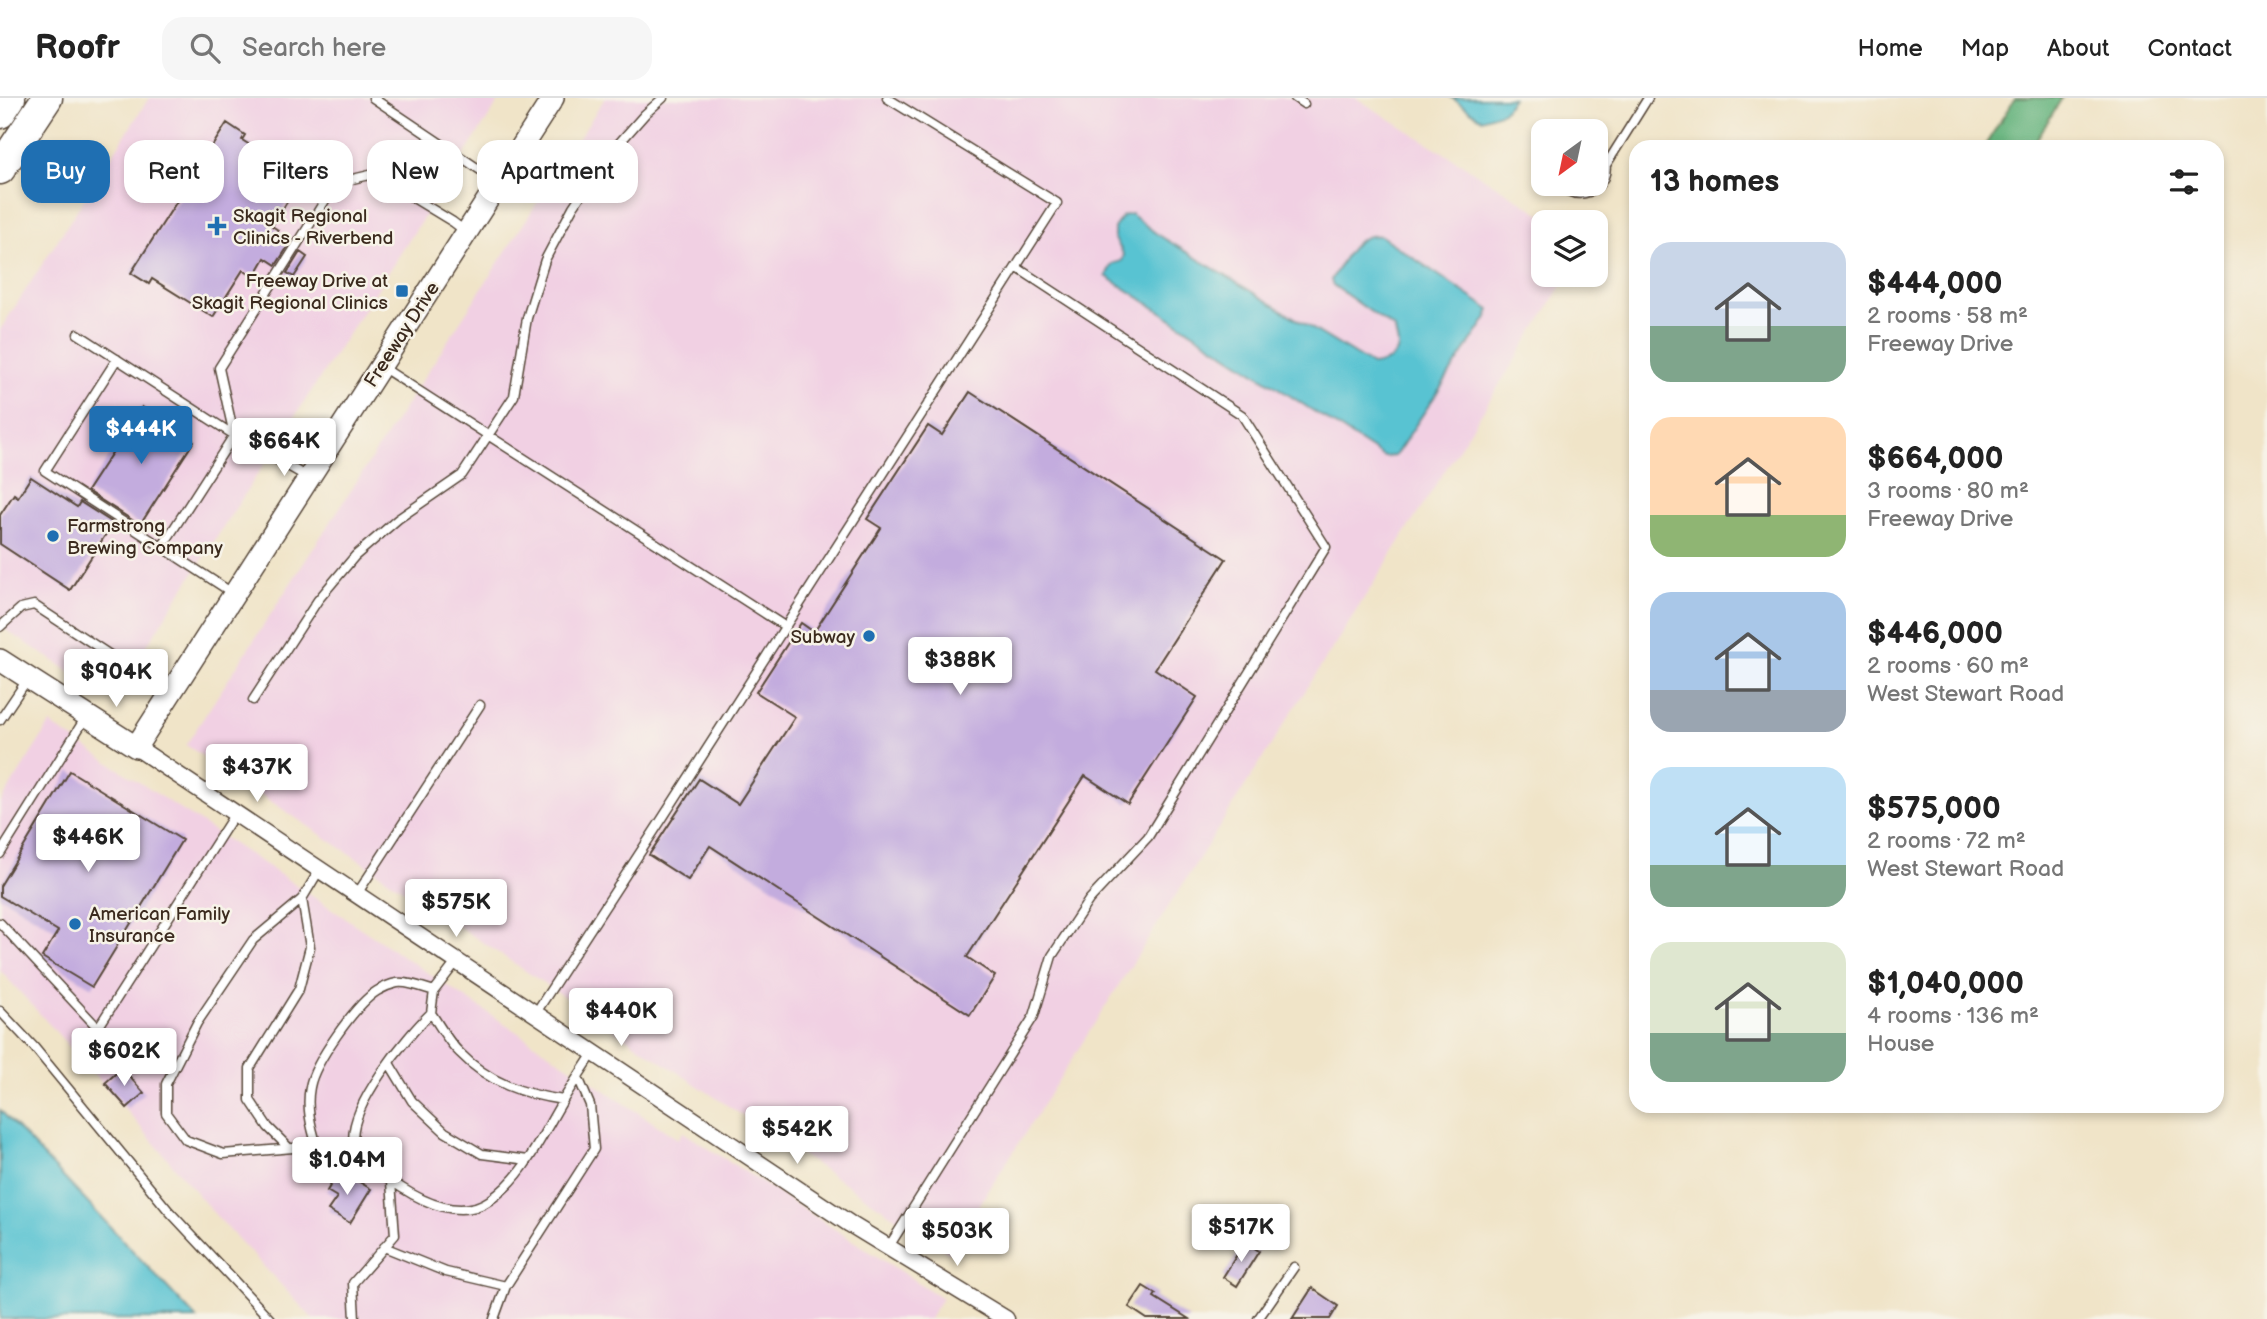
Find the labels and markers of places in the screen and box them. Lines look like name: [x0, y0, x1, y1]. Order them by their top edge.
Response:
place label: Skagit Regional Clinics - Riverbend: [233, 205, 393, 250]
marker: Skagit Regional Clinics - Riverbend: [207, 216, 227, 236]
place label: Freeway Drive at Skagit Regional Clinics: [192, 270, 388, 315]
marker: Freeway Drive at Skagit Regional Clinics: [394, 283, 410, 299]
pin: $444K: [92, 406, 190, 466]
pin: $664K: [235, 418, 333, 478]
place label: Farmstrong Brewing Company: [67, 515, 223, 560]
marker: Farmstrong Brewing Company: [45, 528, 61, 544]
place label: Subway: [790, 626, 855, 649]
marker: Subway: [861, 628, 877, 644]
pin: $388K: [911, 638, 1009, 697]
pin: $904K: [67, 650, 165, 709]
pin: $437K: [208, 744, 306, 804]
pin: $446K: [39, 814, 137, 874]
pin: $575K: [407, 880, 505, 939]
place label: American Family Insurance: [89, 903, 231, 948]
marker: American Family Insurance: [67, 916, 83, 932]
pin: $440K: [572, 988, 670, 1048]
pin: $602K: [75, 1028, 173, 1088]
pin: $542K: [748, 1107, 846, 1166]
pin: $1.04M: [290, 1138, 404, 1197]
pin: $517K: [1192, 1204, 1290, 1264]
pin: $503K: [908, 1208, 1006, 1268]

